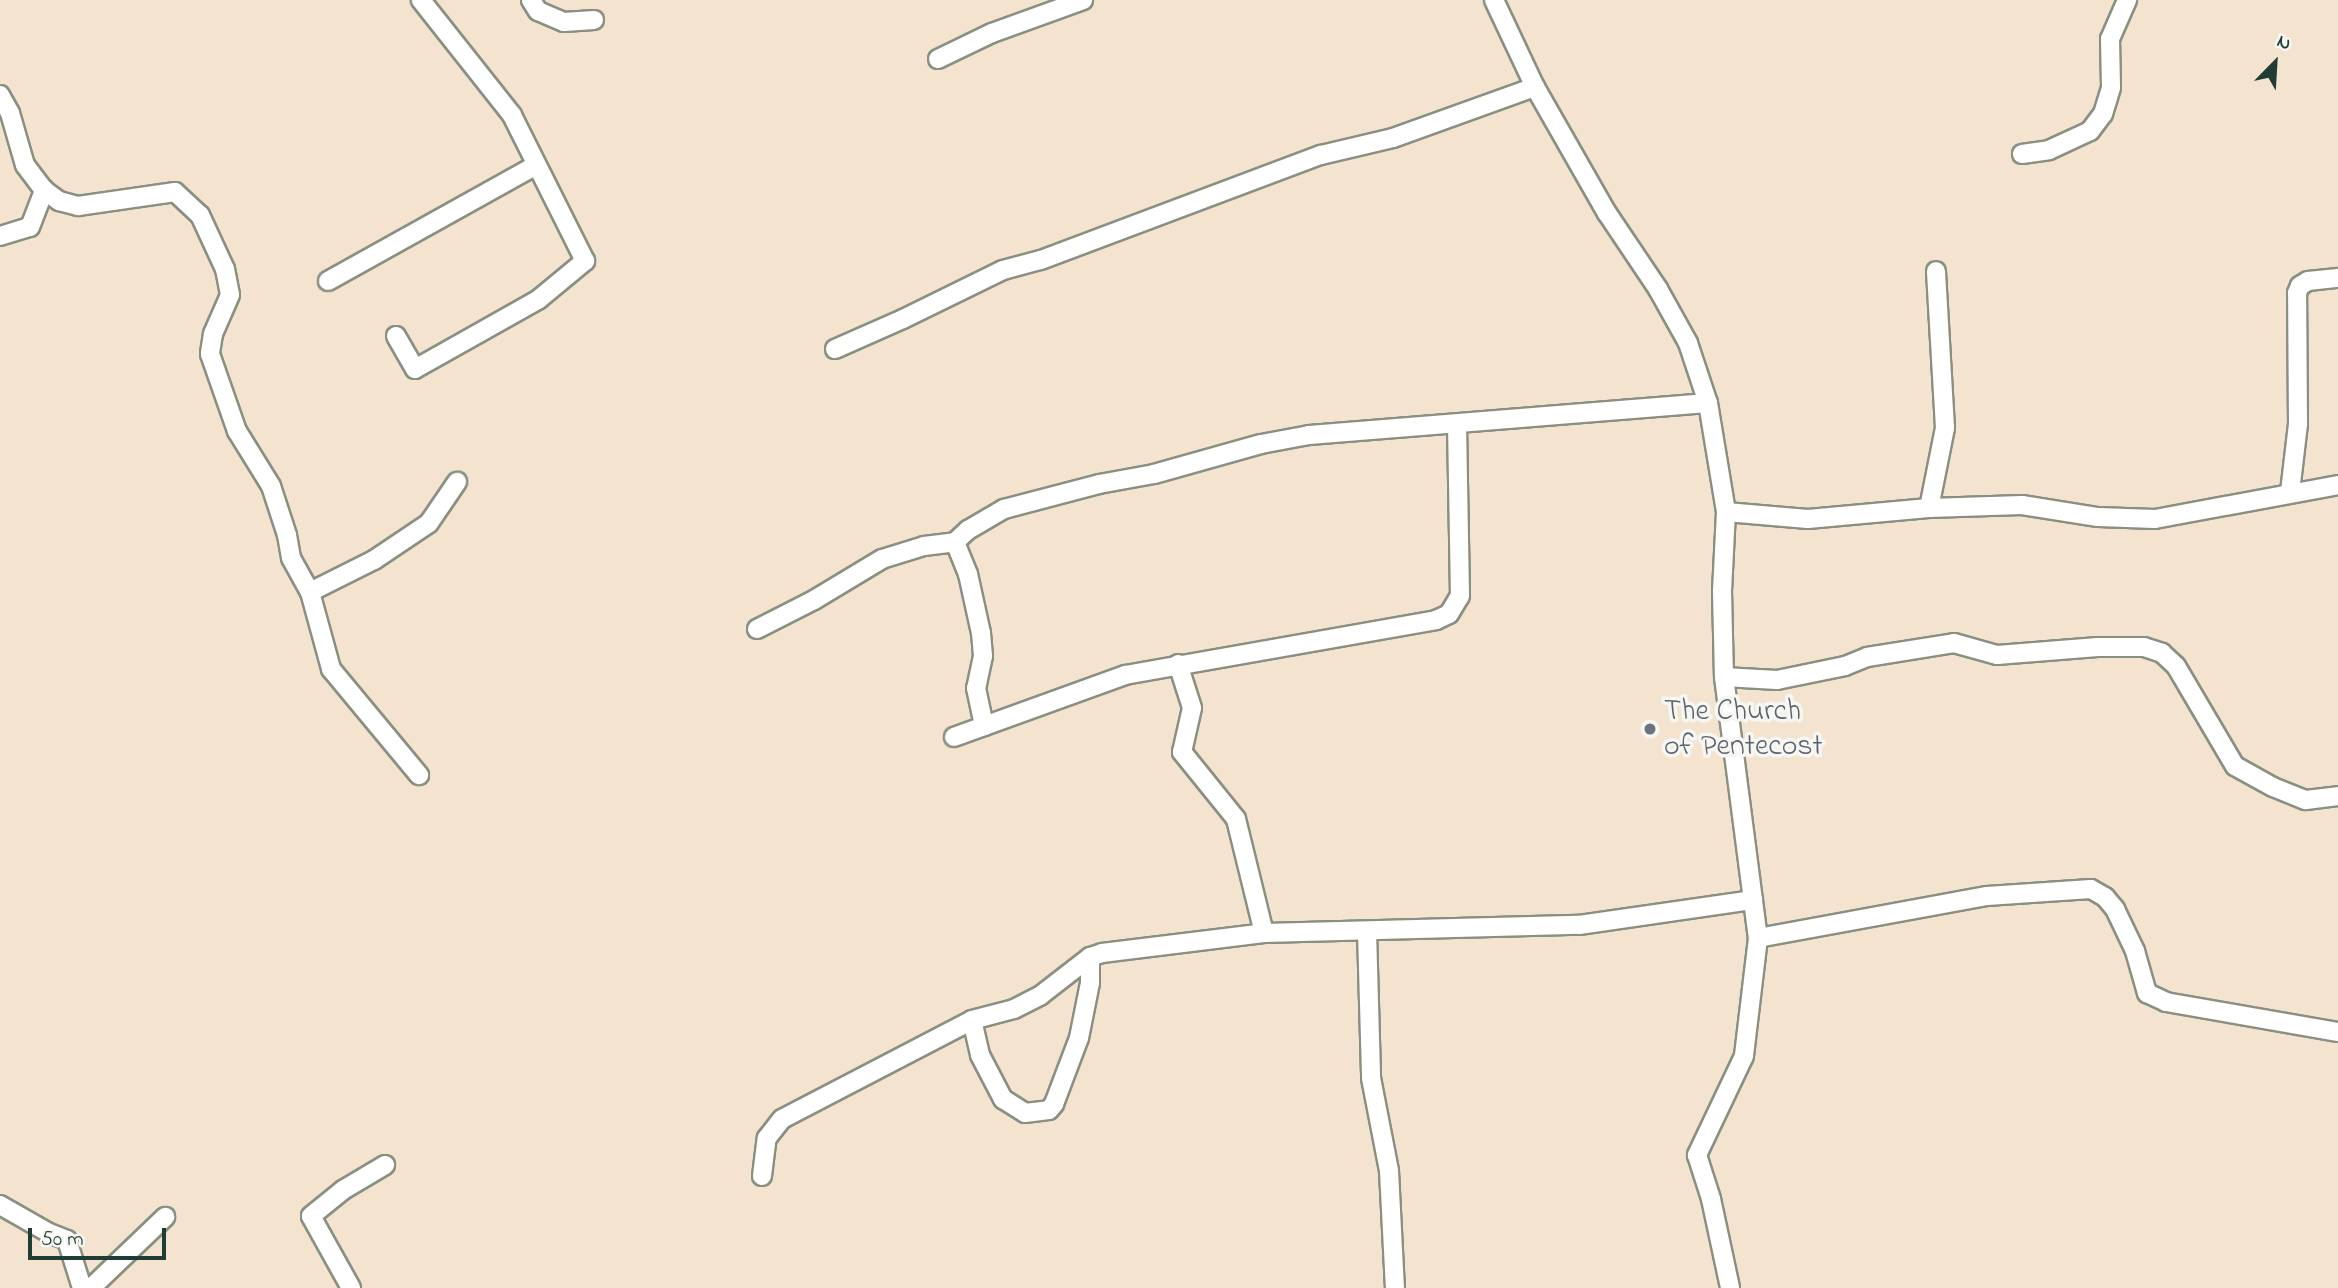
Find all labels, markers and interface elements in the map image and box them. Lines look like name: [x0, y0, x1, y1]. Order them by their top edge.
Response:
north arrow: [2240, 28, 2310, 98]
text: N: [2272, 28, 2295, 58]
place label: The Church of Pentecost: [1664, 694, 1823, 764]
marker: The Church of Pentecost: [1642, 721, 1658, 737]
scale bar: [32, 1214, 170, 1258]
text: 50 m: [41, 1225, 84, 1255]

